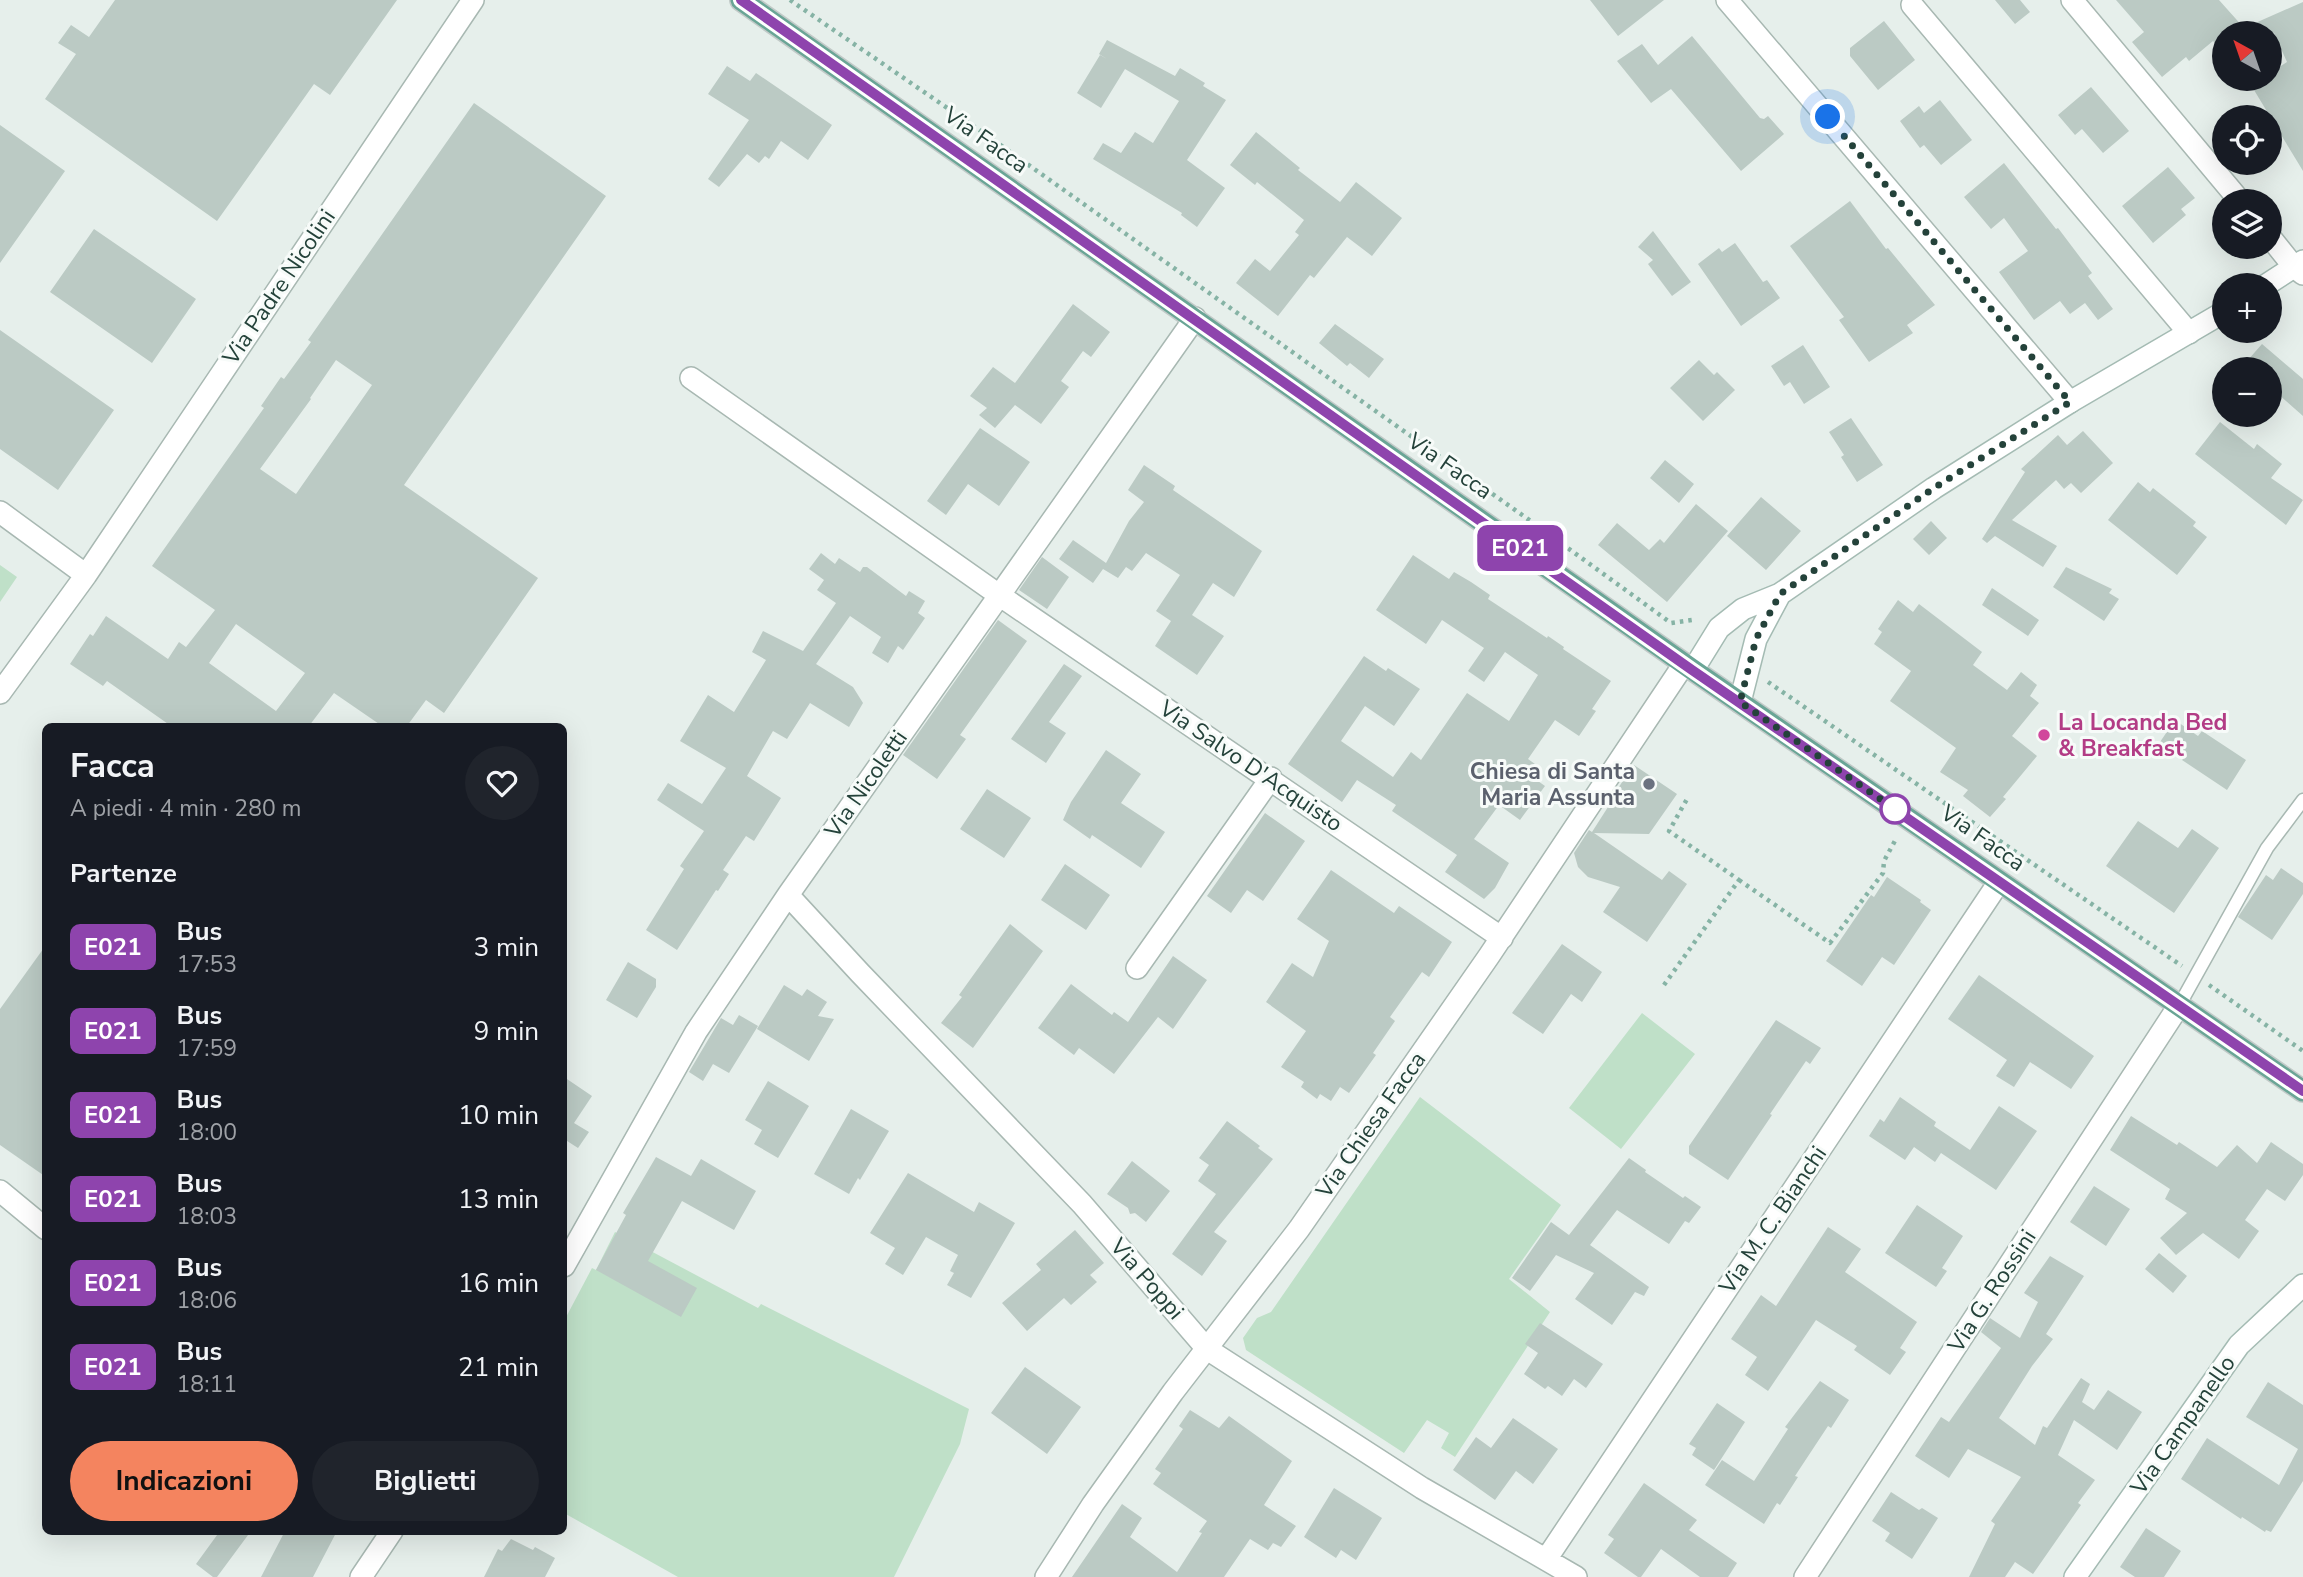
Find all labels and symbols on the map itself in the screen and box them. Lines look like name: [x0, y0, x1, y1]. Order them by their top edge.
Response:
north arrow: [2212, 21, 2282, 91]
street label: Via Facca: [937, 99, 1035, 180]
your location: [1810, 99, 1845, 134]
street label: Via Padre Nicolini: [215, 203, 343, 372]
street label: Via Facca: [1401, 425, 1499, 506]
line badge: E021: [1471, 525, 1569, 571]
street label: Via Salvo D'Acquisto: [1152, 692, 1349, 839]
place label: La Locanda Bed & Breakfast: [2058, 707, 2227, 764]
street label: Via Nicoletti: [817, 724, 915, 845]
marker: La Locanda Bed & Breakfast: [2036, 727, 2052, 743]
place label: Chiesa di Santa Maria Assunta: [1470, 756, 1635, 813]
marker: Chiesa di Santa Maria Assunta: [1641, 776, 1657, 792]
unlabelled marker: [1880, 794, 1910, 824]
street label: Via Facca: [1934, 797, 2032, 878]
street label: Via Chiesa Facca: [1308, 1046, 1433, 1205]
street label: Via M. C. Bianchi: [1711, 1140, 1834, 1301]
street label: Via G. Rossini: [1940, 1223, 2043, 1359]
street label: Via Poppi: [1102, 1231, 1191, 1326]
street label: Via Campanello: [2123, 1349, 2243, 1502]

